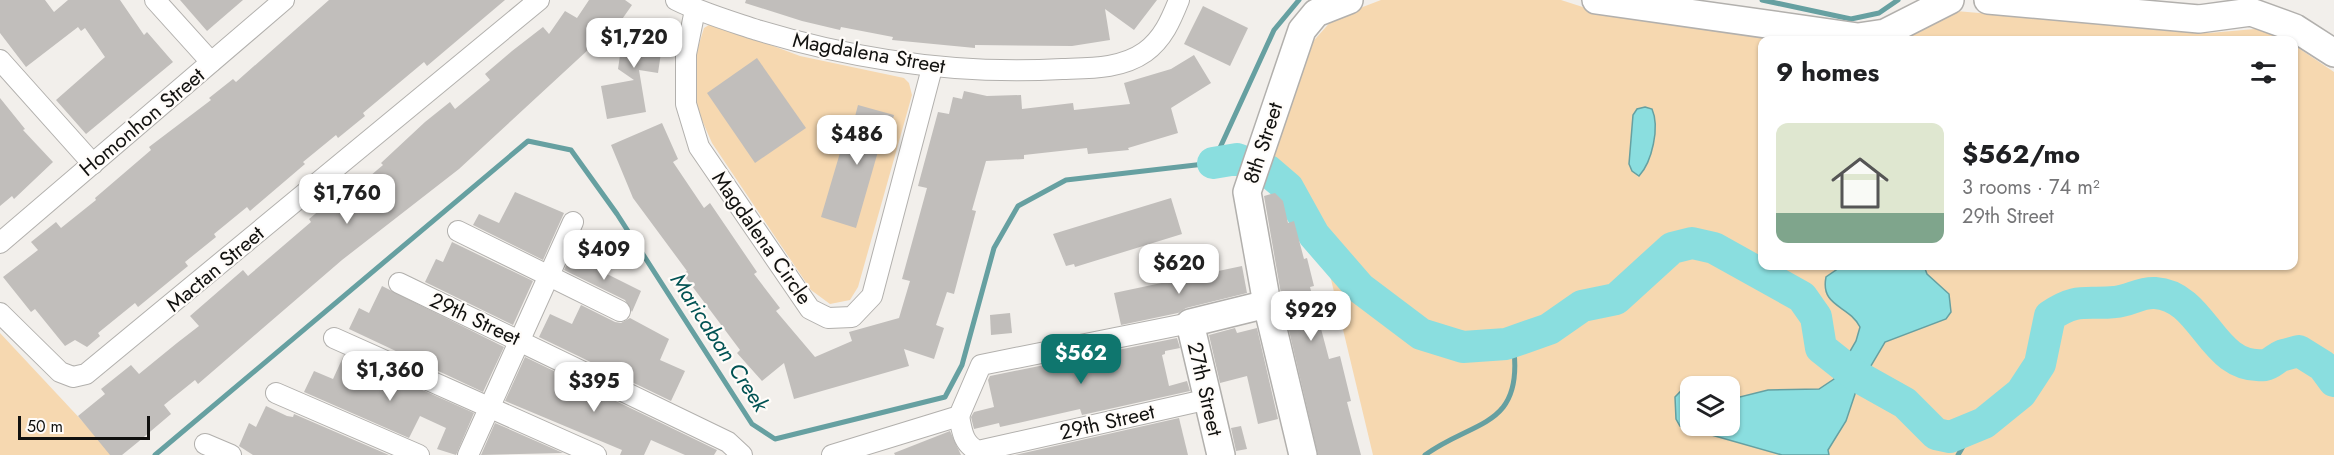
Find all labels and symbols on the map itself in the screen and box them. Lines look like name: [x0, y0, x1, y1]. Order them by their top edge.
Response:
pin: $1,720: [585, 18, 683, 69]
street label: Magdalena Street: [790, 25, 948, 81]
street label: Homonhon Street: [73, 61, 211, 183]
street label: 8th Street: [1236, 98, 1290, 188]
pin: $486: [821, 115, 893, 166]
street label: Magdalena Circle: [705, 165, 819, 311]
pin: $1,760: [298, 174, 396, 225]
street label: Mactan Street: [159, 219, 271, 319]
pin: $409: [568, 230, 640, 281]
pin: $620: [1143, 244, 1215, 295]
water label: Maricaban Creek: [663, 266, 778, 419]
street label: 29th Street: [425, 285, 525, 353]
pin: $929: [1275, 291, 1347, 342]
pin: $562: [1045, 334, 1117, 385]
street label: 27th Street: [1180, 339, 1230, 439]
pin: $1,360: [341, 351, 439, 402]
pin: $395: [558, 362, 630, 413]
street label: 29th Street: [1057, 397, 1157, 447]
scale bar: [18, 413, 150, 440]

